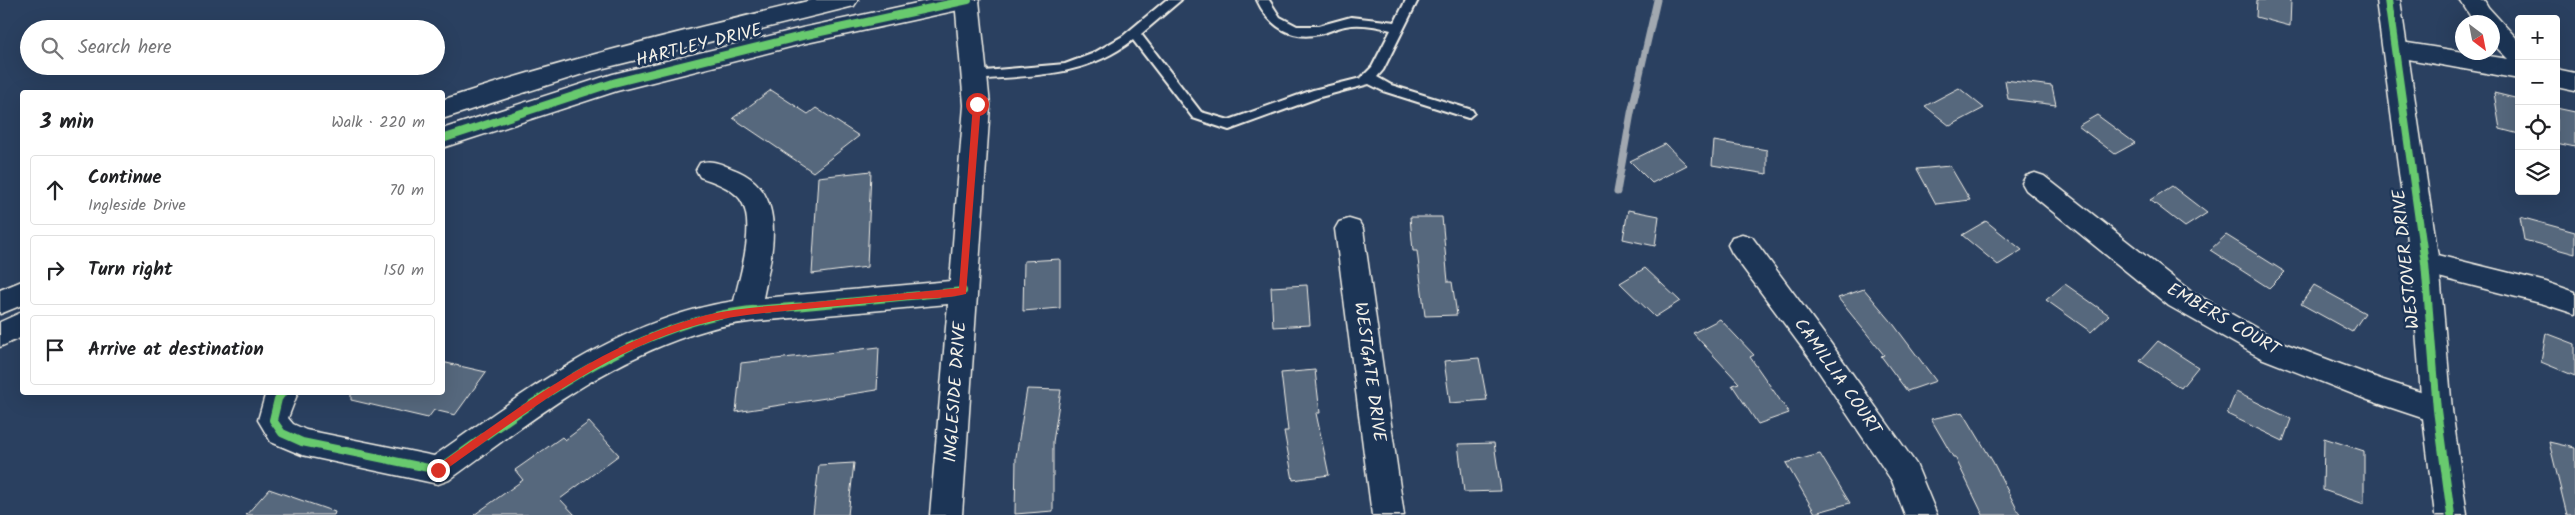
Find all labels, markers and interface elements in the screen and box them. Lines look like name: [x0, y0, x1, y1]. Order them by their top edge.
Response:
north arrow: [2455, 15, 2500, 60]
map controls: [2515, 15, 2560, 195]
button: +: [2515, 15, 2560, 60]
street label: HARTLEY DRIVE: [633, 16, 765, 76]
search box: [20, 20, 445, 75]
text: Search here: [78, 33, 172, 63]
icon: search: [38, 34, 66, 62]
button: −: [2515, 60, 2560, 105]
route start: [966, 93, 989, 116]
button: locate: [2515, 105, 2560, 150]
text: 3 min: [40, 106, 94, 139]
text: Walk · 220 m: [331, 110, 425, 135]
button: layers: [2515, 150, 2560, 195]
text: Continue: [88, 163, 161, 193]
icon: ahead: [41, 176, 69, 204]
text: 70 m: [389, 178, 424, 203]
street label: WESTOVER DRIVE: [2385, 187, 2429, 330]
text: Ingleside Drive: [88, 193, 186, 218]
text: Turn right: [88, 255, 173, 285]
icon: right: [41, 256, 69, 284]
text: 150 m: [383, 258, 424, 283]
street label: EMBERS COURT: [2161, 276, 2286, 365]
street label: WESTGATE DRIVE: [1345, 300, 1393, 444]
street label: CAMILLIA COURT: [1786, 312, 1889, 443]
street label: INGLESIDE DRIVE: [937, 320, 975, 464]
text: Arrive at destination: [88, 335, 264, 365]
icon: arrive: [41, 336, 69, 364]
route end: [427, 459, 450, 482]

